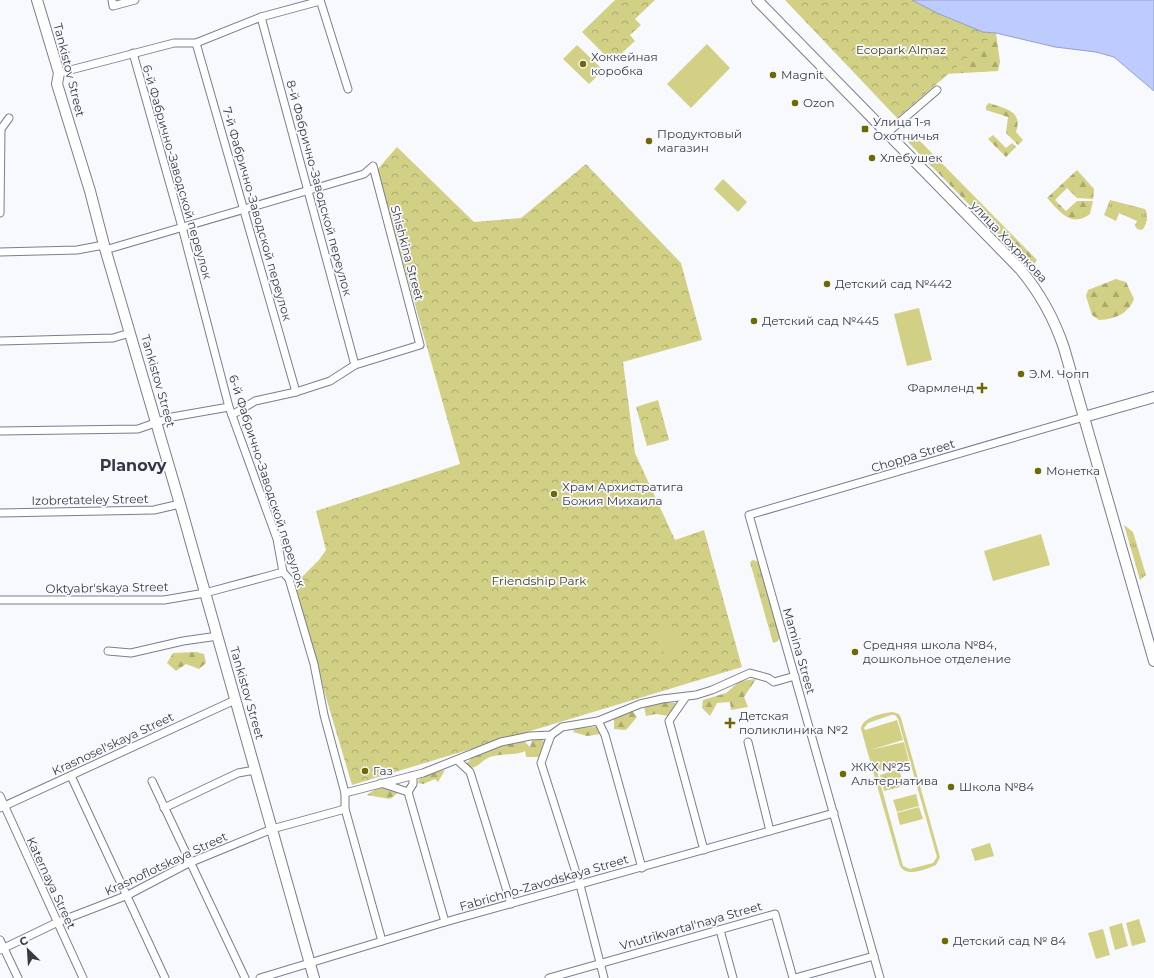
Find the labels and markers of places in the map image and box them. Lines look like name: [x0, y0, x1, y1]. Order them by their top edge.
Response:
place label: Хоккейная коробка: [591, 49, 658, 78]
marker: Хоккейная коробка: [578, 59, 588, 69]
place label: Magnit: [781, 67, 824, 82]
marker: Magnit: [768, 70, 778, 80]
place label: Ozon: [803, 95, 835, 110]
marker: Ozon: [790, 98, 800, 108]
place label: Улица 1-я Охотничья: [873, 114, 939, 143]
marker: Улица 1-я Охотничья: [860, 124, 870, 134]
place label: Продуктовый магазин: [657, 126, 742, 155]
marker: Продуктовый магазин: [644, 136, 654, 146]
place label: Хлебушек: [880, 150, 943, 165]
marker: Хлебушек: [867, 153, 877, 163]
place label: Детский сад №442: [835, 276, 952, 291]
marker: Детский сад №442: [822, 279, 832, 289]
place label: Детский сад №445: [762, 313, 879, 328]
marker: Детский сад №445: [749, 316, 759, 326]
place label: Э.М. Чопп: [1029, 366, 1089, 381]
marker: Э.М. Чопп: [1016, 369, 1026, 379]
place label: Фармленд: [907, 380, 974, 395]
marker: Фармленд: [977, 383, 987, 393]
place label: Монетка: [1046, 463, 1100, 478]
marker: Монетка: [1033, 466, 1043, 476]
place label: Храм Архистратига Божия Михаила: [562, 479, 683, 508]
marker: Храм Архистратига Божия Михаила: [549, 489, 559, 499]
place label: Средняя школа №84, дошкольное отделение: [863, 637, 1011, 666]
marker: Средняя школа №84, дошкольное отделение: [850, 647, 860, 657]
place label: Детская поликлиника №2: [739, 708, 848, 737]
marker: Детская поликлиника №2: [724, 717, 736, 729]
place label: ЖКХ №25 Альтернатива: [851, 759, 938, 788]
place label: Газ: [373, 763, 393, 778]
marker: Газ: [360, 766, 370, 776]
marker: ЖКХ №25 Альтернатива: [838, 769, 848, 779]
place label: Школа №84: [959, 779, 1034, 794]
marker: Школа №84: [946, 782, 956, 792]
place label: Детский сад № 84: [953, 933, 1066, 948]
marker: Детский сад № 84: [940, 936, 950, 946]

